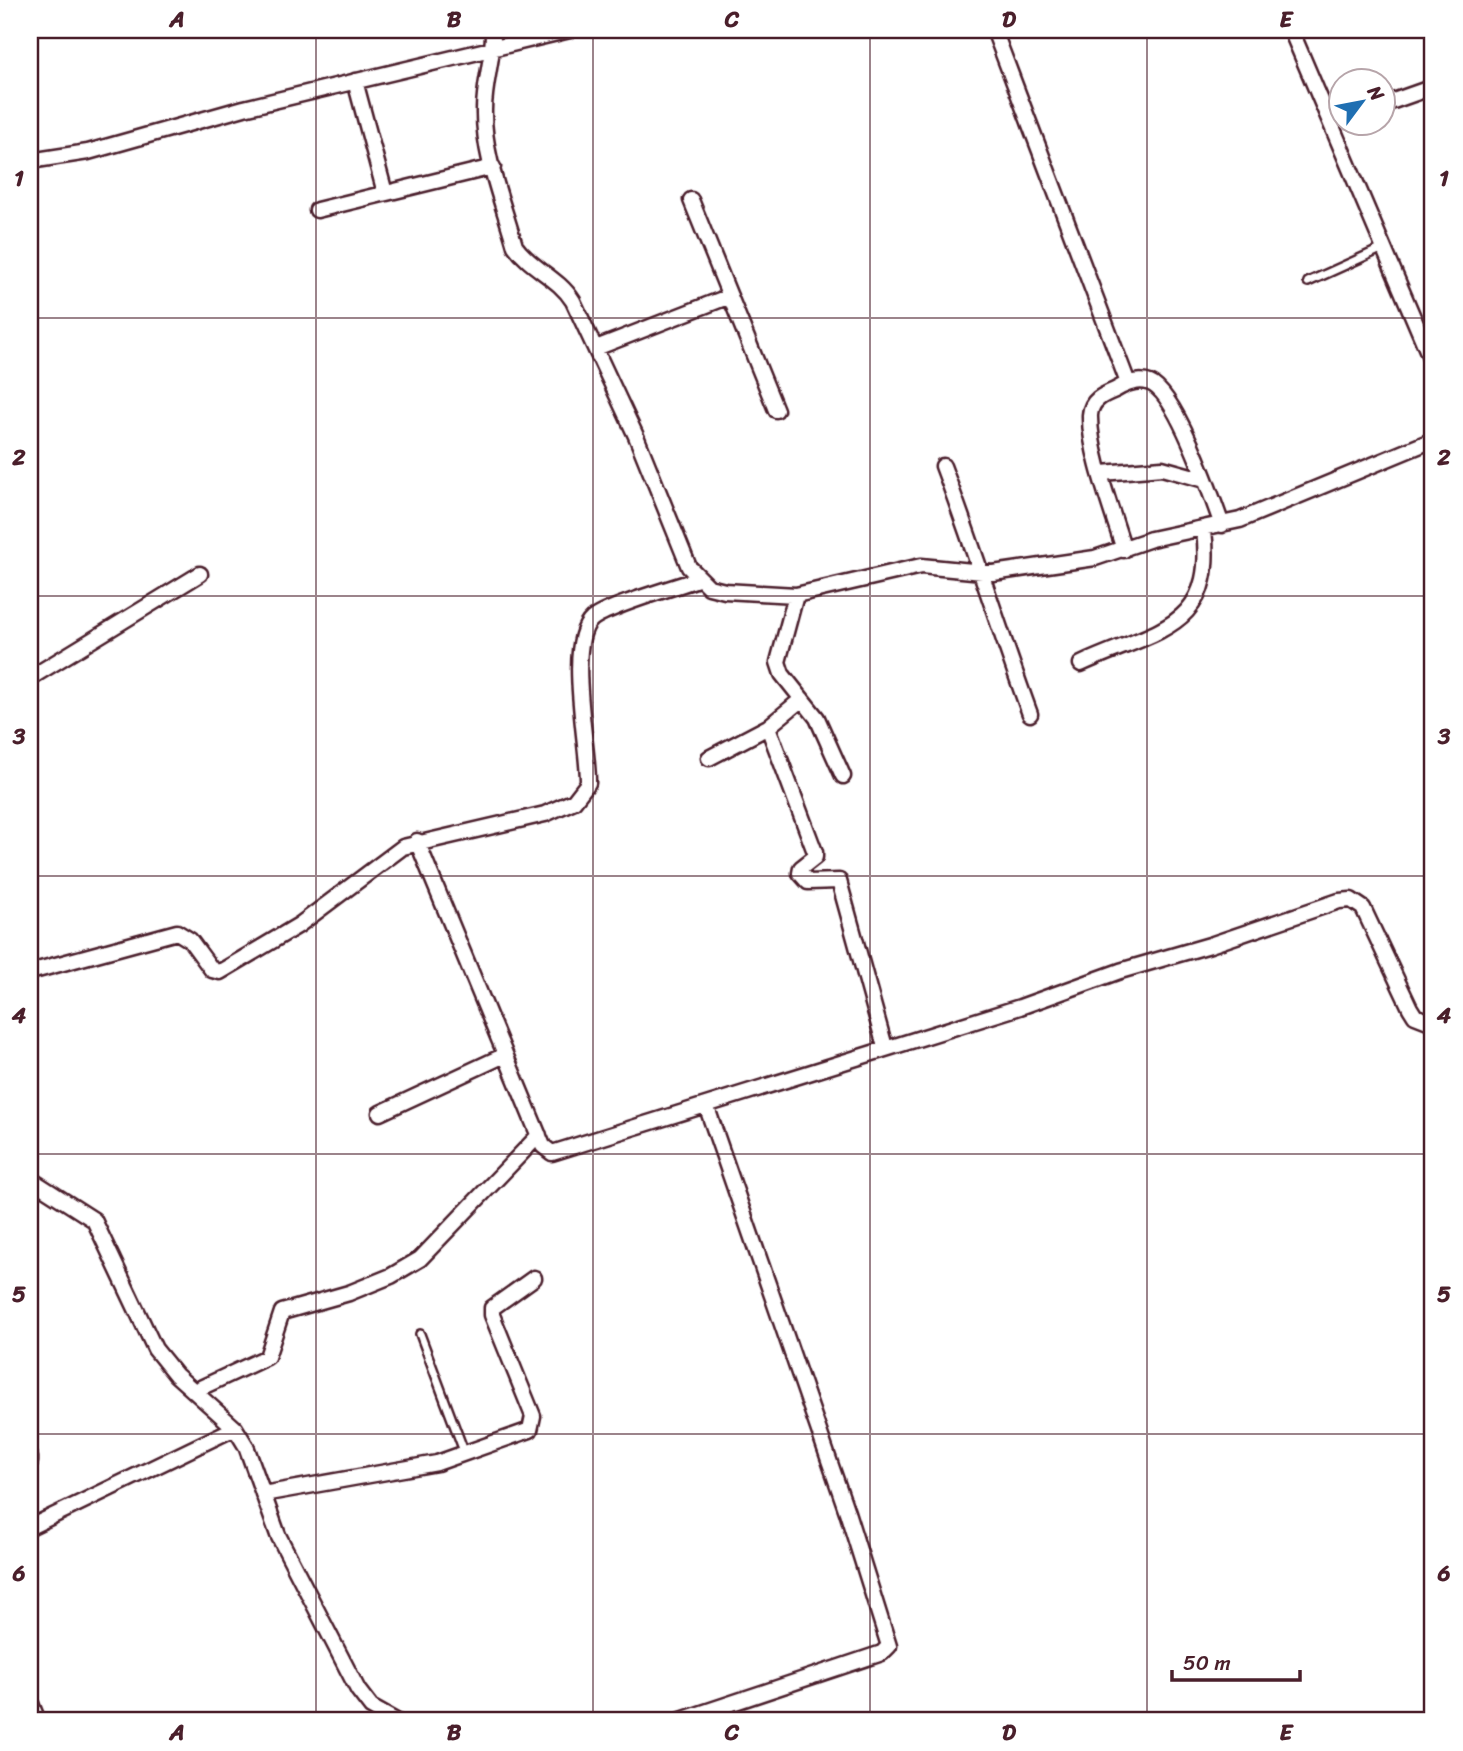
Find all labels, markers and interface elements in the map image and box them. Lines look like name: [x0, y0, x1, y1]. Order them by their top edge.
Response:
text: A: [168, 0, 185, 40]
text: B: [447, 0, 462, 40]
text: C: [724, 0, 740, 40]
text: D: [1002, 0, 1017, 40]
text: E: [1280, 0, 1295, 40]
north arrow: [1326, 66, 1396, 136]
text: N: [1358, 78, 1394, 108]
text: 1: [14, 158, 24, 199]
text: 1: [1439, 158, 1449, 199]
text: 2: [11, 437, 26, 478]
text: 2: [1436, 437, 1451, 478]
text: 3: [12, 716, 26, 757]
text: 3: [1437, 716, 1451, 757]
text: 4: [11, 995, 27, 1036]
text: 4: [1436, 995, 1452, 1036]
text: 5: [12, 1274, 26, 1315]
text: 5: [1437, 1274, 1451, 1315]
text: 6: [11, 1553, 26, 1594]
text: 6: [1436, 1553, 1451, 1594]
scale bar: [1172, 1639, 1300, 1683]
text: 50 m: [1183, 1644, 1231, 1682]
text: A: [168, 1712, 185, 1751]
text: B: [447, 1712, 462, 1751]
text: C: [724, 1712, 740, 1751]
text: D: [1002, 1712, 1017, 1751]
text: E: [1280, 1712, 1295, 1751]

